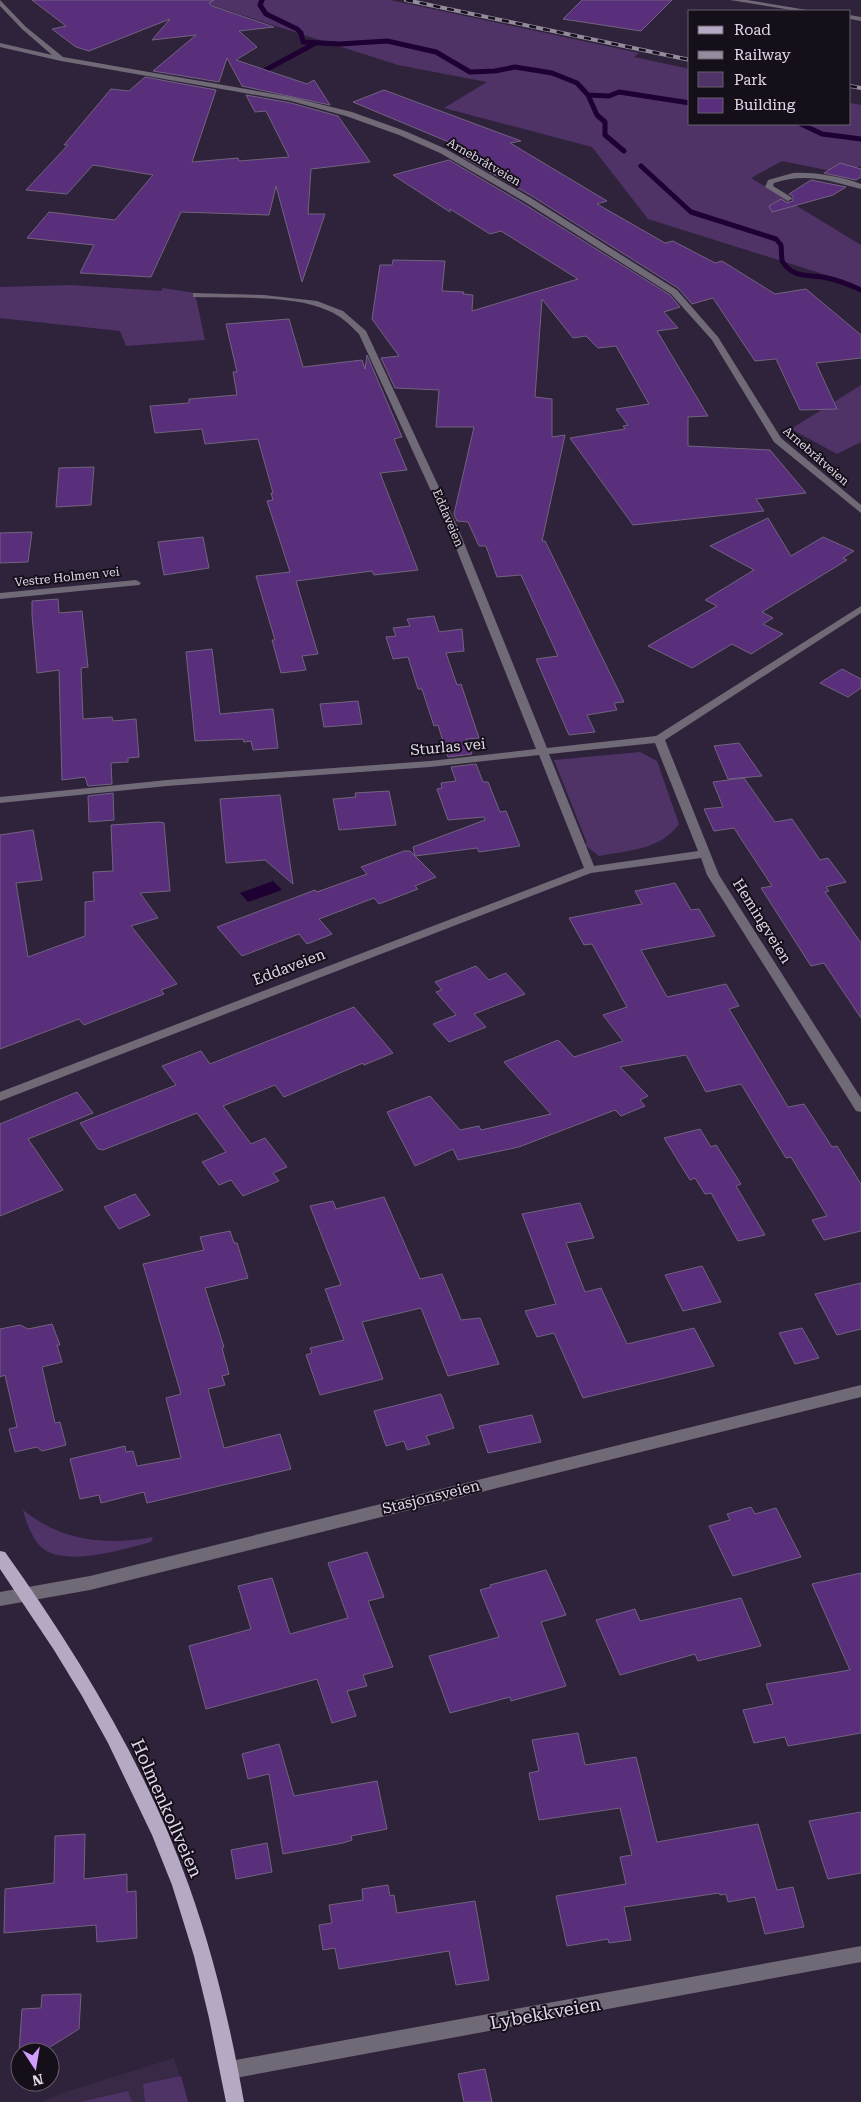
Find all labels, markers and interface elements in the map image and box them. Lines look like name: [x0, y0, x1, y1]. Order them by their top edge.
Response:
legend: [688, 10, 851, 125]
text: Road: [734, 21, 771, 39]
text: Railway: [734, 46, 791, 64]
text: Park: [734, 71, 768, 89]
text: Building: [734, 96, 796, 114]
street label: Arnebråtveien: [445, 135, 523, 189]
street label: Arnebråtveien: [780, 424, 852, 489]
street label: Eddaveien: [430, 487, 466, 549]
street label: Vestre Holmen vei: [14, 565, 120, 589]
street label: Sturlas vei: [410, 735, 487, 759]
street label: Hemingveien: [729, 875, 795, 967]
street label: Eddaveien: [250, 945, 328, 989]
street label: Stasjonsveien: [380, 1476, 482, 1518]
street label: Holmenkollveien: [127, 1736, 207, 1881]
street label: Lybekkveien: [488, 1993, 602, 2033]
north arrow: [10, 2042, 60, 2092]
text: N: [31, 2071, 45, 2089]

